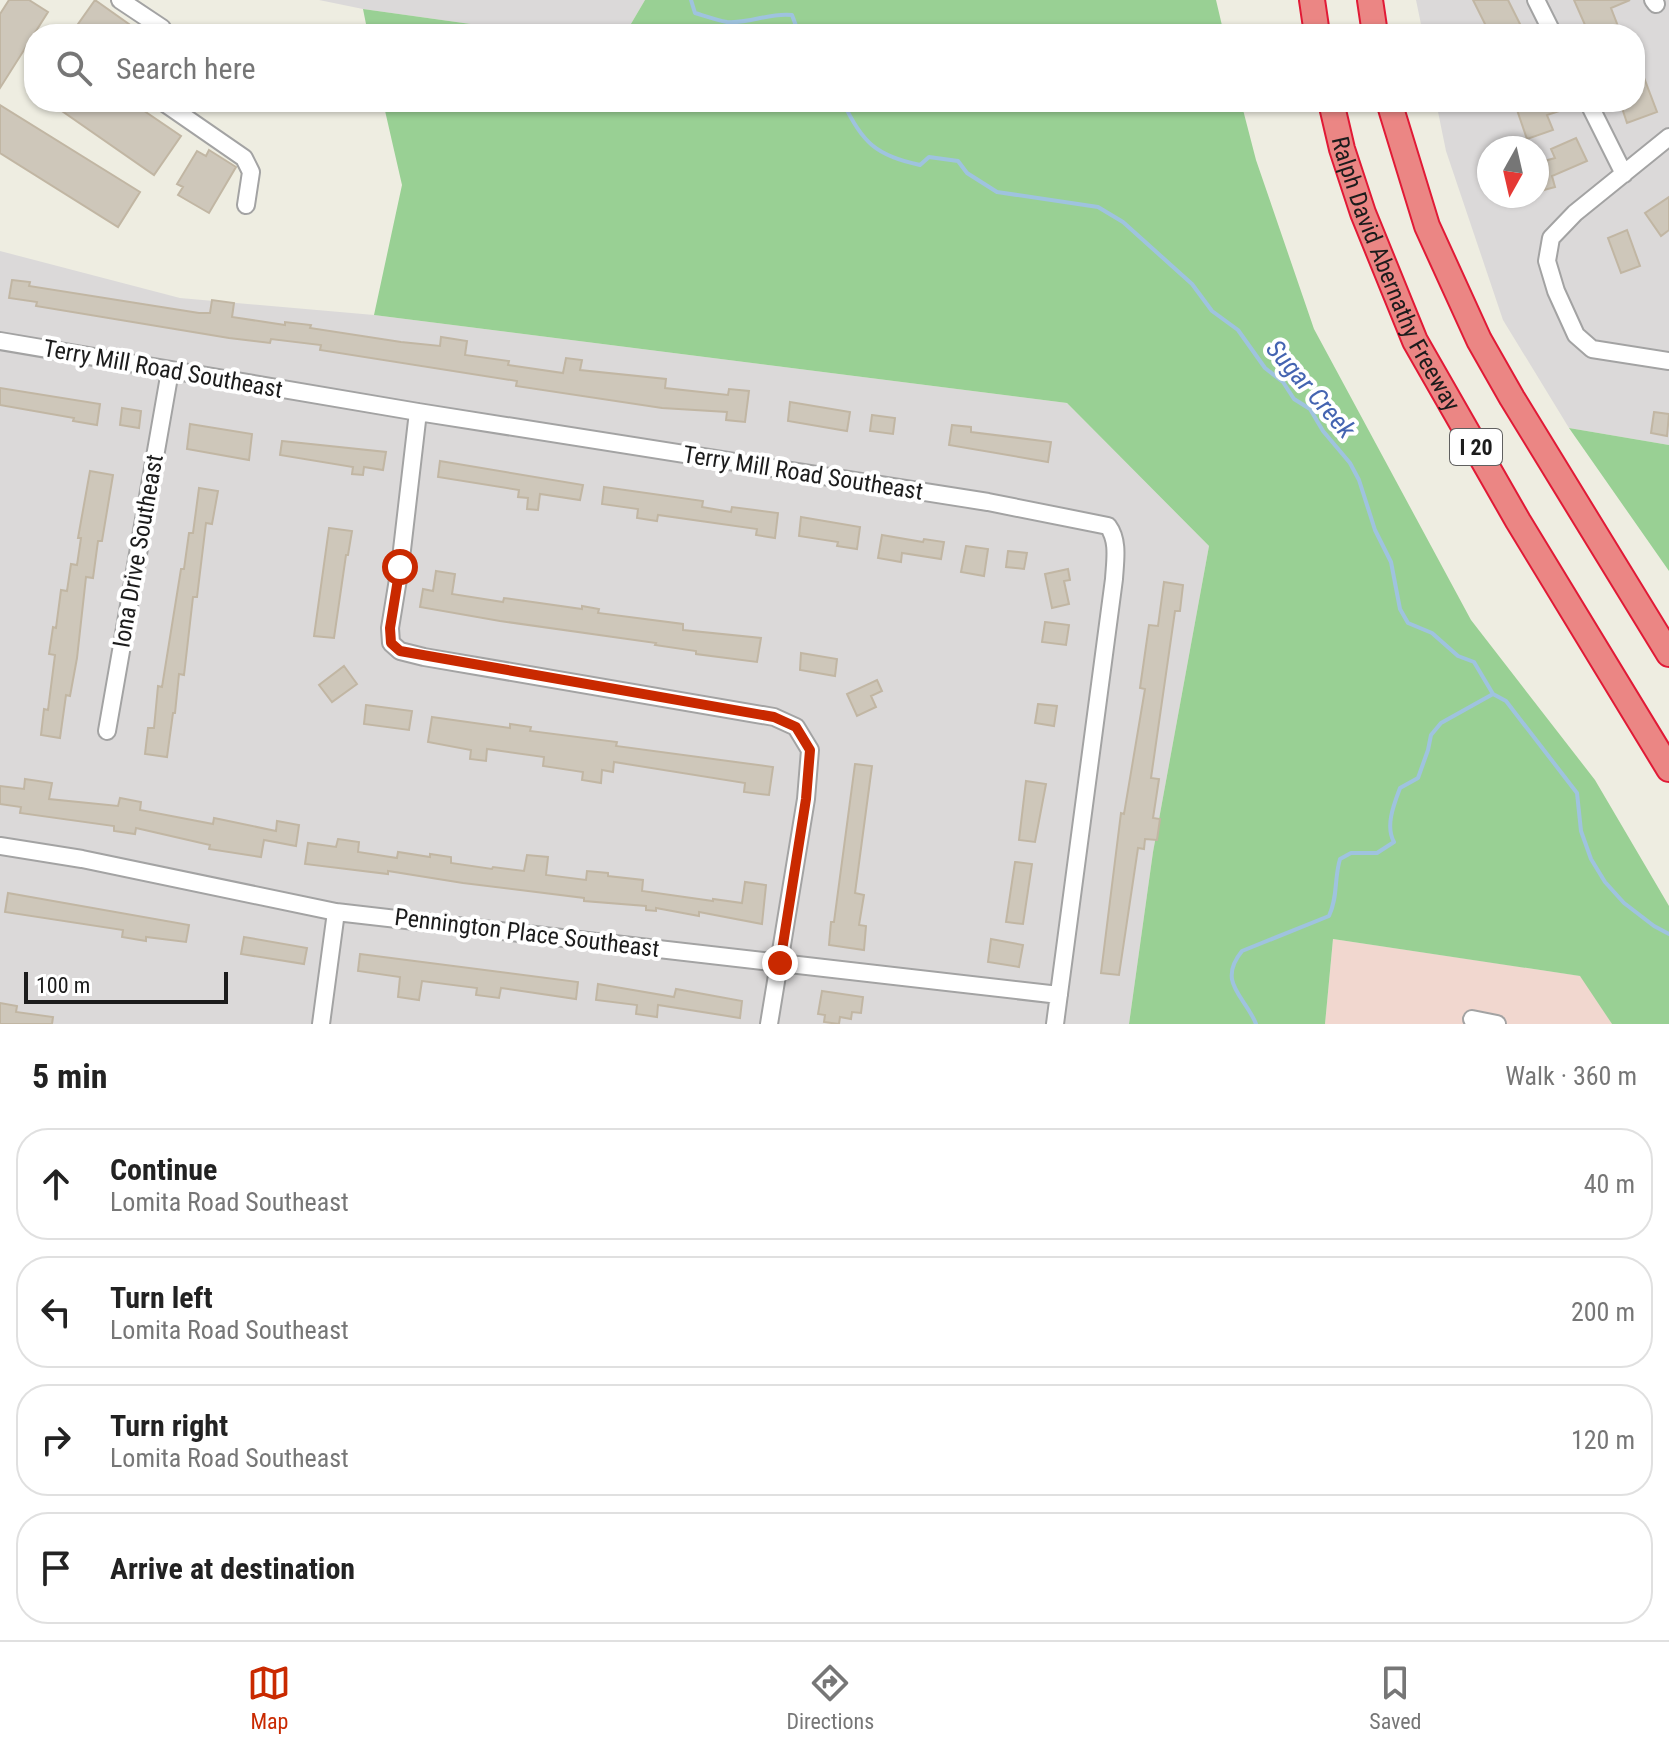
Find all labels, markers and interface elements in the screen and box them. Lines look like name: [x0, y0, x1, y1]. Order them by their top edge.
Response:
search box: [24, 24, 1645, 112]
icon: search: [52, 46, 96, 90]
text: Search here: [116, 51, 256, 86]
street label: Ralph David Abernathy Freeway: [1326, 134, 1466, 416]
north arrow: [1477, 136, 1549, 208]
street label: Terry Mill Road Southeast: [41, 334, 285, 404]
water label: Sugar Creek: [1260, 334, 1362, 445]
road number: I 20: [1450, 429, 1502, 465]
street label: Terry Mill Road Southeast: [681, 440, 925, 506]
street label: Iona Drive Southeast: [107, 452, 169, 650]
route start: [382, 549, 418, 585]
street label: Pennington Place Southeast: [393, 903, 661, 963]
route end: [762, 945, 798, 981]
scale bar: [24, 968, 228, 1004]
text: 100 m: [36, 973, 90, 998]
text: 5 min: [32, 1056, 108, 1096]
text: Walk · 360 m: [1505, 1061, 1637, 1091]
text: Continue: [110, 1152, 217, 1187]
icon: ahead: [34, 1162, 78, 1206]
text: 40 m: [1584, 1169, 1635, 1199]
text: Lomita Road Southeast: [110, 1187, 349, 1217]
text: Turn left: [110, 1280, 213, 1315]
icon: left: [34, 1290, 78, 1334]
text: 200 m: [1571, 1297, 1635, 1327]
text: Lomita Road Southeast: [110, 1315, 349, 1345]
text: Turn right: [110, 1408, 228, 1443]
icon: right: [34, 1418, 78, 1462]
text: 120 m: [1571, 1425, 1635, 1455]
text: Lomita Road Southeast: [110, 1443, 349, 1473]
icon: arrive: [34, 1546, 78, 1590]
text: Arrive at destination: [110, 1551, 355, 1586]
tab: Map: [247, 1661, 291, 1734]
tab: Directions: [786, 1661, 874, 1734]
tab: Saved: [1369, 1661, 1422, 1734]

